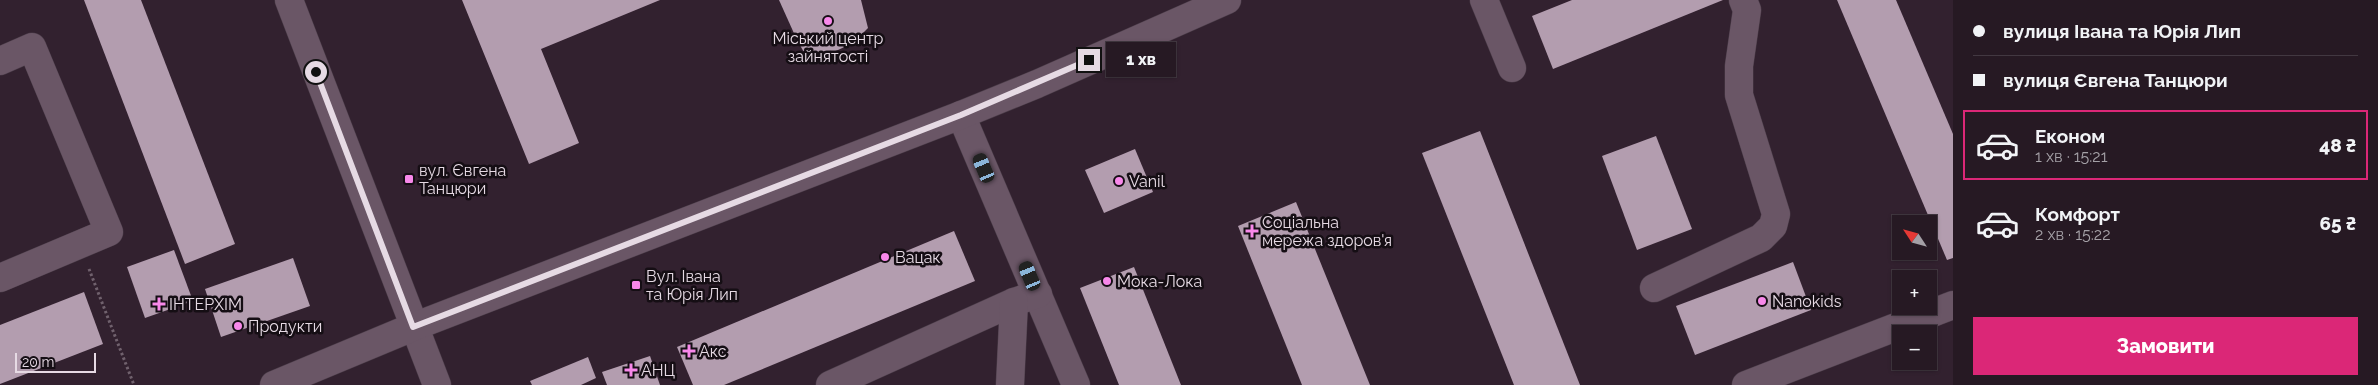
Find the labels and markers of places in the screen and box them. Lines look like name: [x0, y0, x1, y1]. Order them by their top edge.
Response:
marker: Міський центр зайнятості: [822, 15, 834, 27]
place label: Міський центр зайнятості: [772, 29, 884, 66]
place label: вул. Євгена Танцюри: [419, 161, 506, 198]
place label: Vanil: [1129, 172, 1166, 191]
marker: вул. Євгена Танцюри: [403, 173, 415, 185]
marker: Vanil: [1113, 175, 1125, 187]
place label: Соціальна мережа здоров'я: [1262, 213, 1392, 250]
marker: Соціальна мережа здоров'я: [1246, 225, 1258, 237]
place label: Вацак: [895, 248, 941, 267]
marker: Вацак: [879, 251, 891, 263]
place label: Вул. Івана та Юрія Лип: [646, 267, 738, 304]
place label: Мока-Лока: [1117, 272, 1202, 291]
marker: Мока-Лока: [1101, 275, 1113, 287]
marker: Вул. Івана та Юрія Лип: [630, 279, 642, 291]
place label: Nanokids: [1772, 292, 1842, 311]
place label: ІНТЕРХІМ: [169, 295, 242, 314]
marker: Nanokids: [1756, 295, 1768, 307]
marker: ІНТЕРХІМ: [153, 298, 165, 310]
place label: Продукти: [248, 317, 322, 336]
marker: Продукти: [232, 320, 244, 332]
place label: Акс: [699, 342, 727, 361]
marker: Акс: [683, 345, 695, 357]
place label: АНЦ: [641, 361, 676, 380]
marker: АНЦ: [625, 364, 637, 376]

